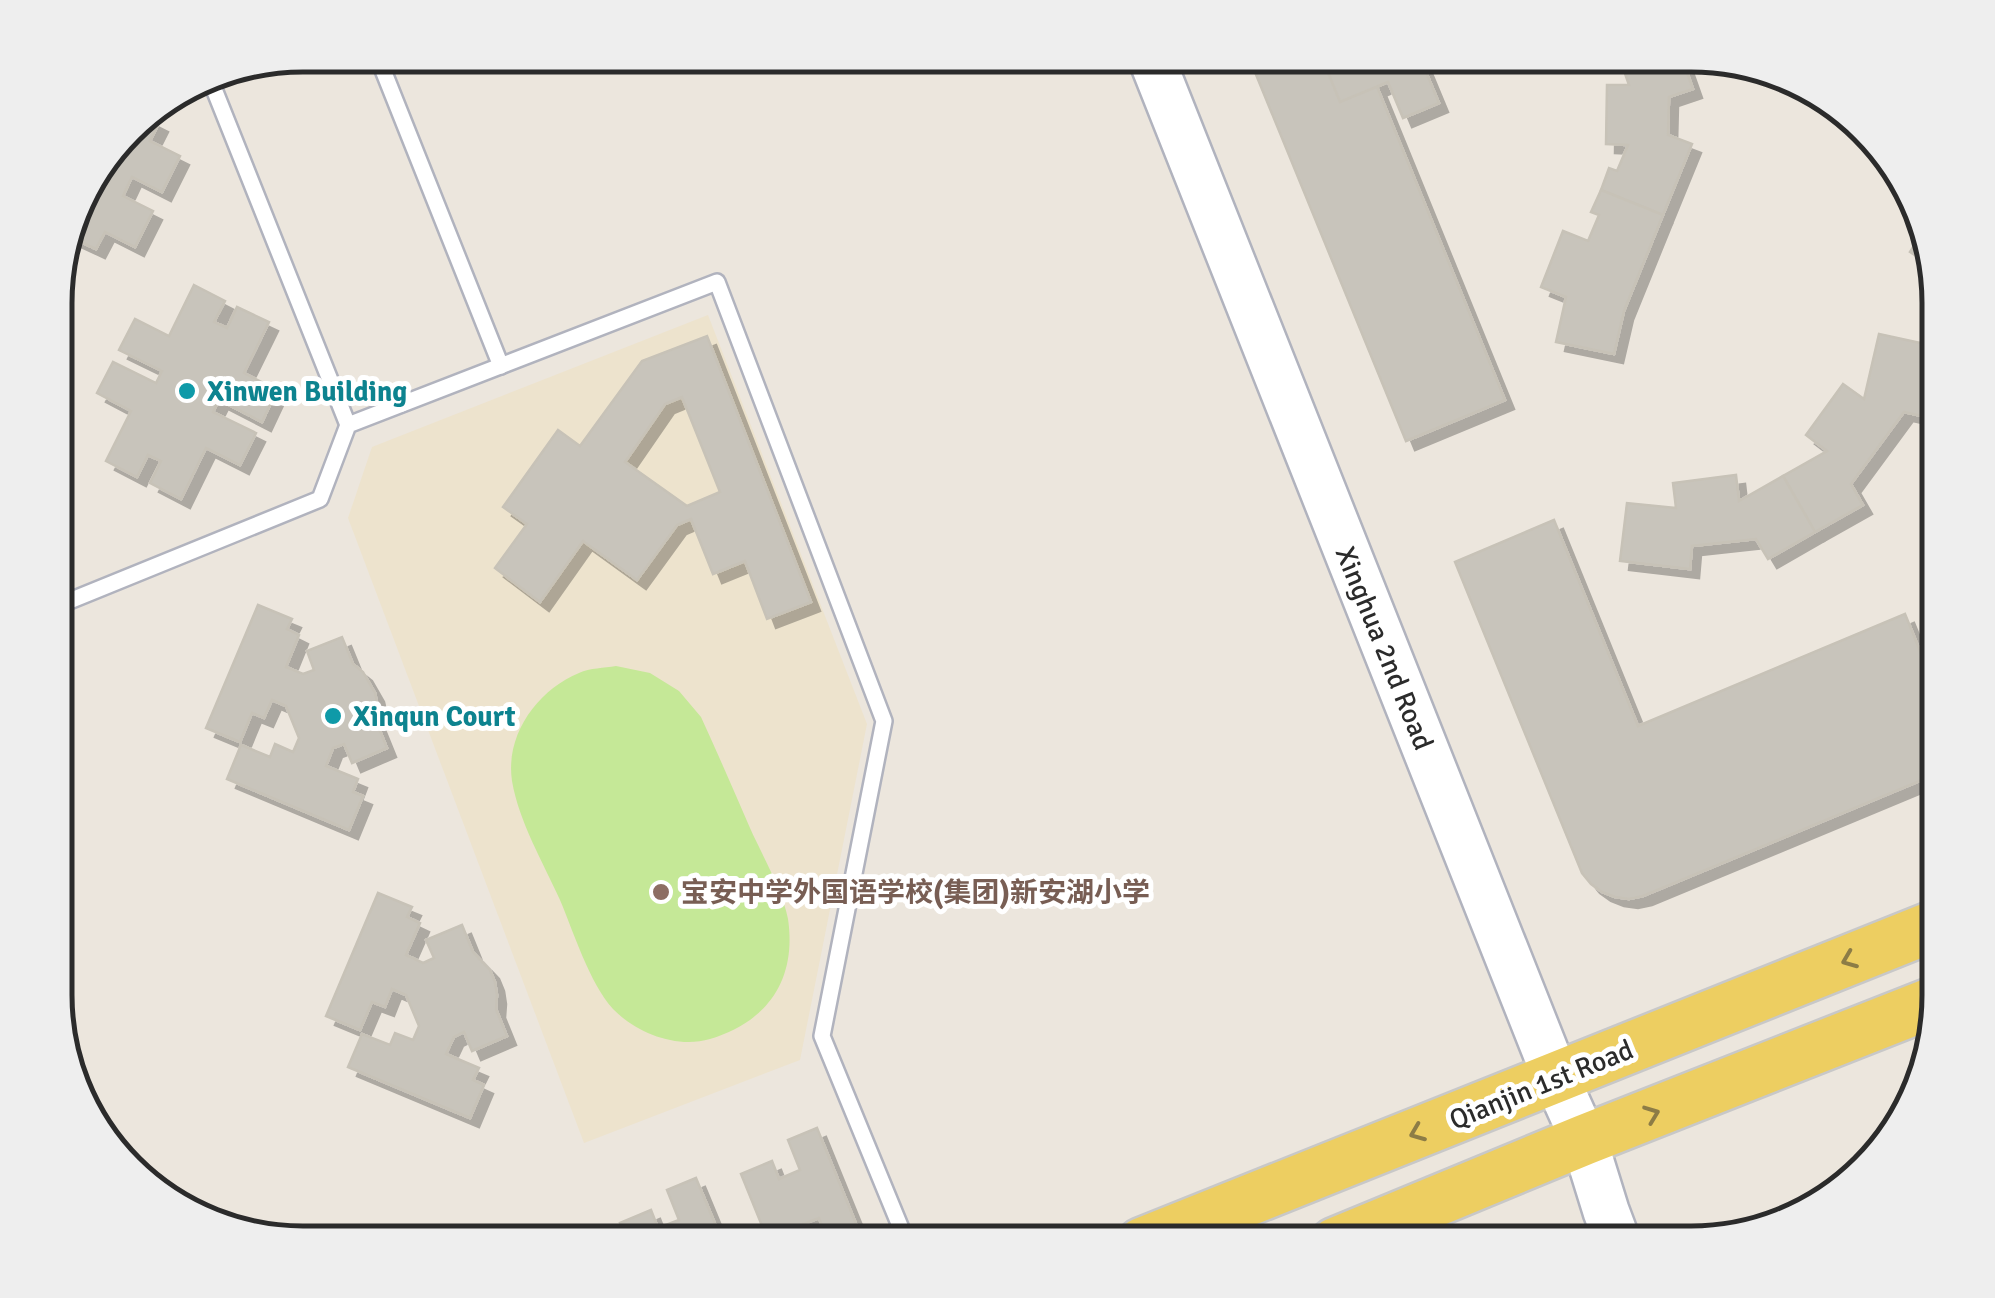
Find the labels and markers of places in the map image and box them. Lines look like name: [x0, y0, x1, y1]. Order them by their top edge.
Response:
place label: Xinwen Building: [207, 375, 407, 409]
marker: Xinwen Building: [176, 380, 198, 402]
place label: Xinqun Court: [353, 700, 516, 734]
marker: Xinqun Court: [322, 705, 344, 727]
place label: 宝安中学外国语学校(集团)新安湖小学: [681, 876, 1150, 910]
marker: 宝安中学外国语学校(集团)新安湖小学: [650, 881, 672, 903]

